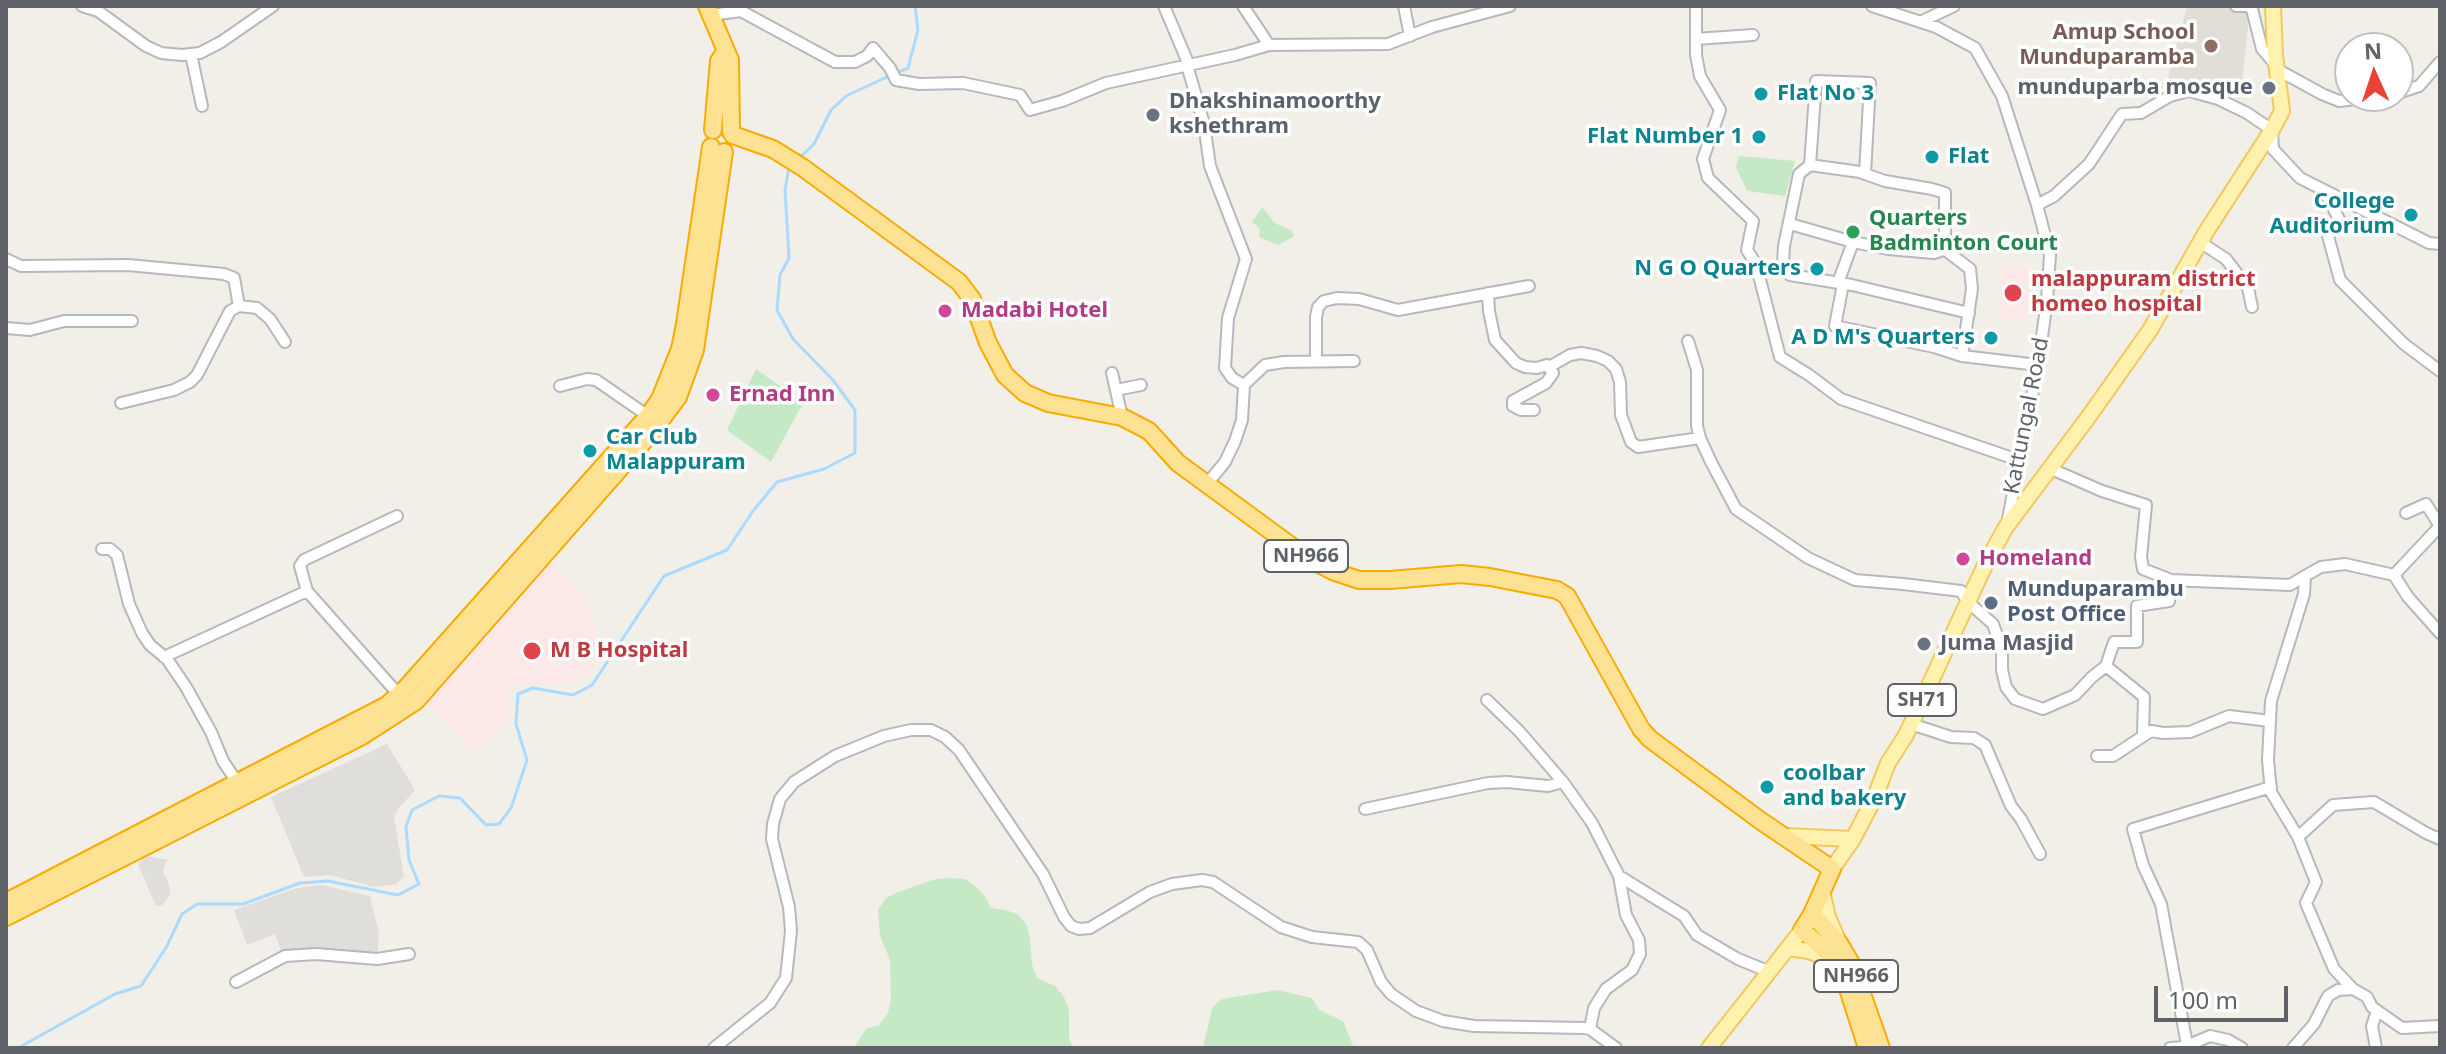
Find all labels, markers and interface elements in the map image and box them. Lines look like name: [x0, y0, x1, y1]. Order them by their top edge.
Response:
place label: Amup School Munduparamba: [2019, 20, 2195, 72]
north arrow: [2334, 32, 2414, 112]
text: N: [2363, 35, 2383, 65]
marker: Amup School Munduparamba: [2202, 37, 2220, 55]
place label: munduparba mosque: [2017, 75, 2253, 101]
marker: munduparba mosque: [2260, 79, 2278, 97]
place label: Flat No 3: [1777, 81, 1874, 107]
marker: Flat No 3: [1752, 85, 1770, 103]
place label: Dhakshinamoorthy kshethram: [1169, 89, 1381, 140]
marker: Dhakshinamoorthy kshethram: [1144, 106, 1162, 124]
place label: Flat Number 1: [1587, 124, 1743, 150]
marker: Flat Number 1: [1750, 128, 1768, 146]
place label: Flat: [1948, 144, 1989, 170]
marker: Flat: [1923, 148, 1941, 166]
place label: College Auditorium: [2270, 189, 2395, 240]
place label: Quarters Badminton Court: [1869, 206, 2058, 258]
marker: College Auditorium: [2402, 206, 2420, 224]
marker: Quarters Badminton Court: [1844, 223, 1862, 241]
place label: N G O Quarters: [1634, 256, 1801, 282]
marker: N G O Quarters: [1808, 260, 1826, 278]
place label: malappuram district homeo hospital: [2031, 267, 2256, 318]
marker: malappuram district homeo hospital: [2002, 282, 2024, 304]
place label: Madabi Hotel: [961, 298, 1108, 324]
marker: Madabi Hotel: [936, 302, 954, 320]
place label: A D M's Quarters: [1791, 325, 1975, 351]
marker: A D M's Quarters: [1982, 329, 2000, 347]
street label: Kattungal Road: [1999, 335, 2055, 497]
place label: Ernad Inn: [729, 382, 835, 408]
marker: Ernad Inn: [704, 386, 722, 404]
place label: Car Club Malappuram: [606, 425, 746, 476]
marker: Car Club Malappuram: [581, 442, 599, 460]
road number: NH966: [1264, 540, 1348, 572]
place label: Homeland: [1979, 546, 2092, 572]
marker: Homeland: [1954, 550, 1972, 568]
place label: Munduparambu Post Office: [2007, 577, 2184, 628]
marker: Munduparambu Post Office: [1982, 594, 2000, 612]
place label: Juma Masjid: [1940, 631, 2074, 657]
marker: Juma Masjid: [1915, 635, 1933, 653]
place label: M B Hospital: [550, 638, 688, 664]
marker: M B Hospital: [521, 640, 543, 662]
road number: SH71: [1888, 684, 1956, 716]
place label: coolbar and bakery: [1783, 761, 1906, 812]
marker: coolbar and bakery: [1758, 778, 1776, 796]
road number: NH966: [1814, 960, 1898, 992]
scale bar: [2158, 970, 2292, 1020]
text: 100 m: [2168, 983, 2238, 1016]

